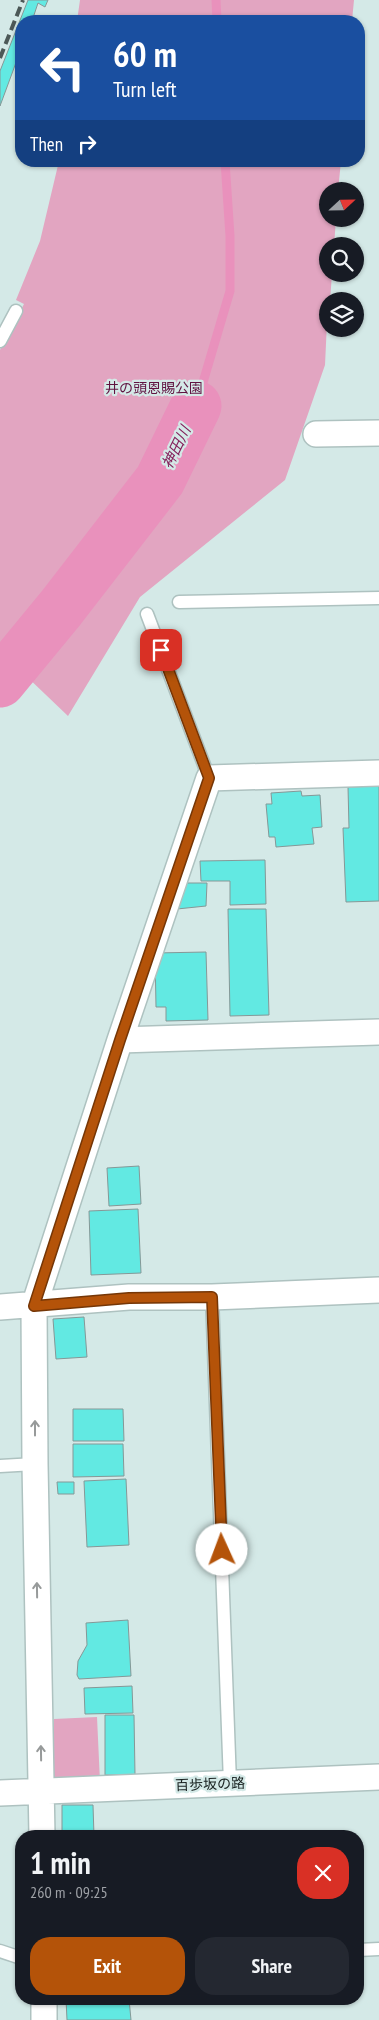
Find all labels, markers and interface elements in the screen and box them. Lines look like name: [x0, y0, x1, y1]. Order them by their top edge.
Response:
text: 60 m: [113, 31, 177, 77]
icon: left: [30, 35, 95, 100]
text: Turn left: [113, 75, 177, 103]
icon: right: [73, 130, 101, 158]
text: Then: [30, 132, 63, 156]
north arrow: [319, 182, 364, 228]
map controls: [319, 182, 364, 337]
button: search: [319, 237, 364, 282]
button: layers: [319, 292, 364, 337]
park label: 井の頭恩賜公園: [105, 379, 203, 397]
water label: 神田川: [158, 421, 195, 471]
pin: [140, 629, 182, 671]
icon: arrive: [147, 636, 175, 664]
one-way arrow: [30, 1420, 40, 1436]
position arrow: [195, 1523, 247, 1575]
one-way arrow: [33, 1582, 42, 1598]
one-way arrow: [36, 1745, 46, 1761]
street label: 百歩坂の路: [175, 1774, 245, 1794]
text: 1 min: [30, 1843, 91, 1882]
button: close: [297, 1847, 349, 1899]
text: 260 m · 09:25: [30, 1882, 108, 1902]
button: Exit: [30, 1937, 185, 1995]
button: Share: [195, 1937, 349, 1995]

